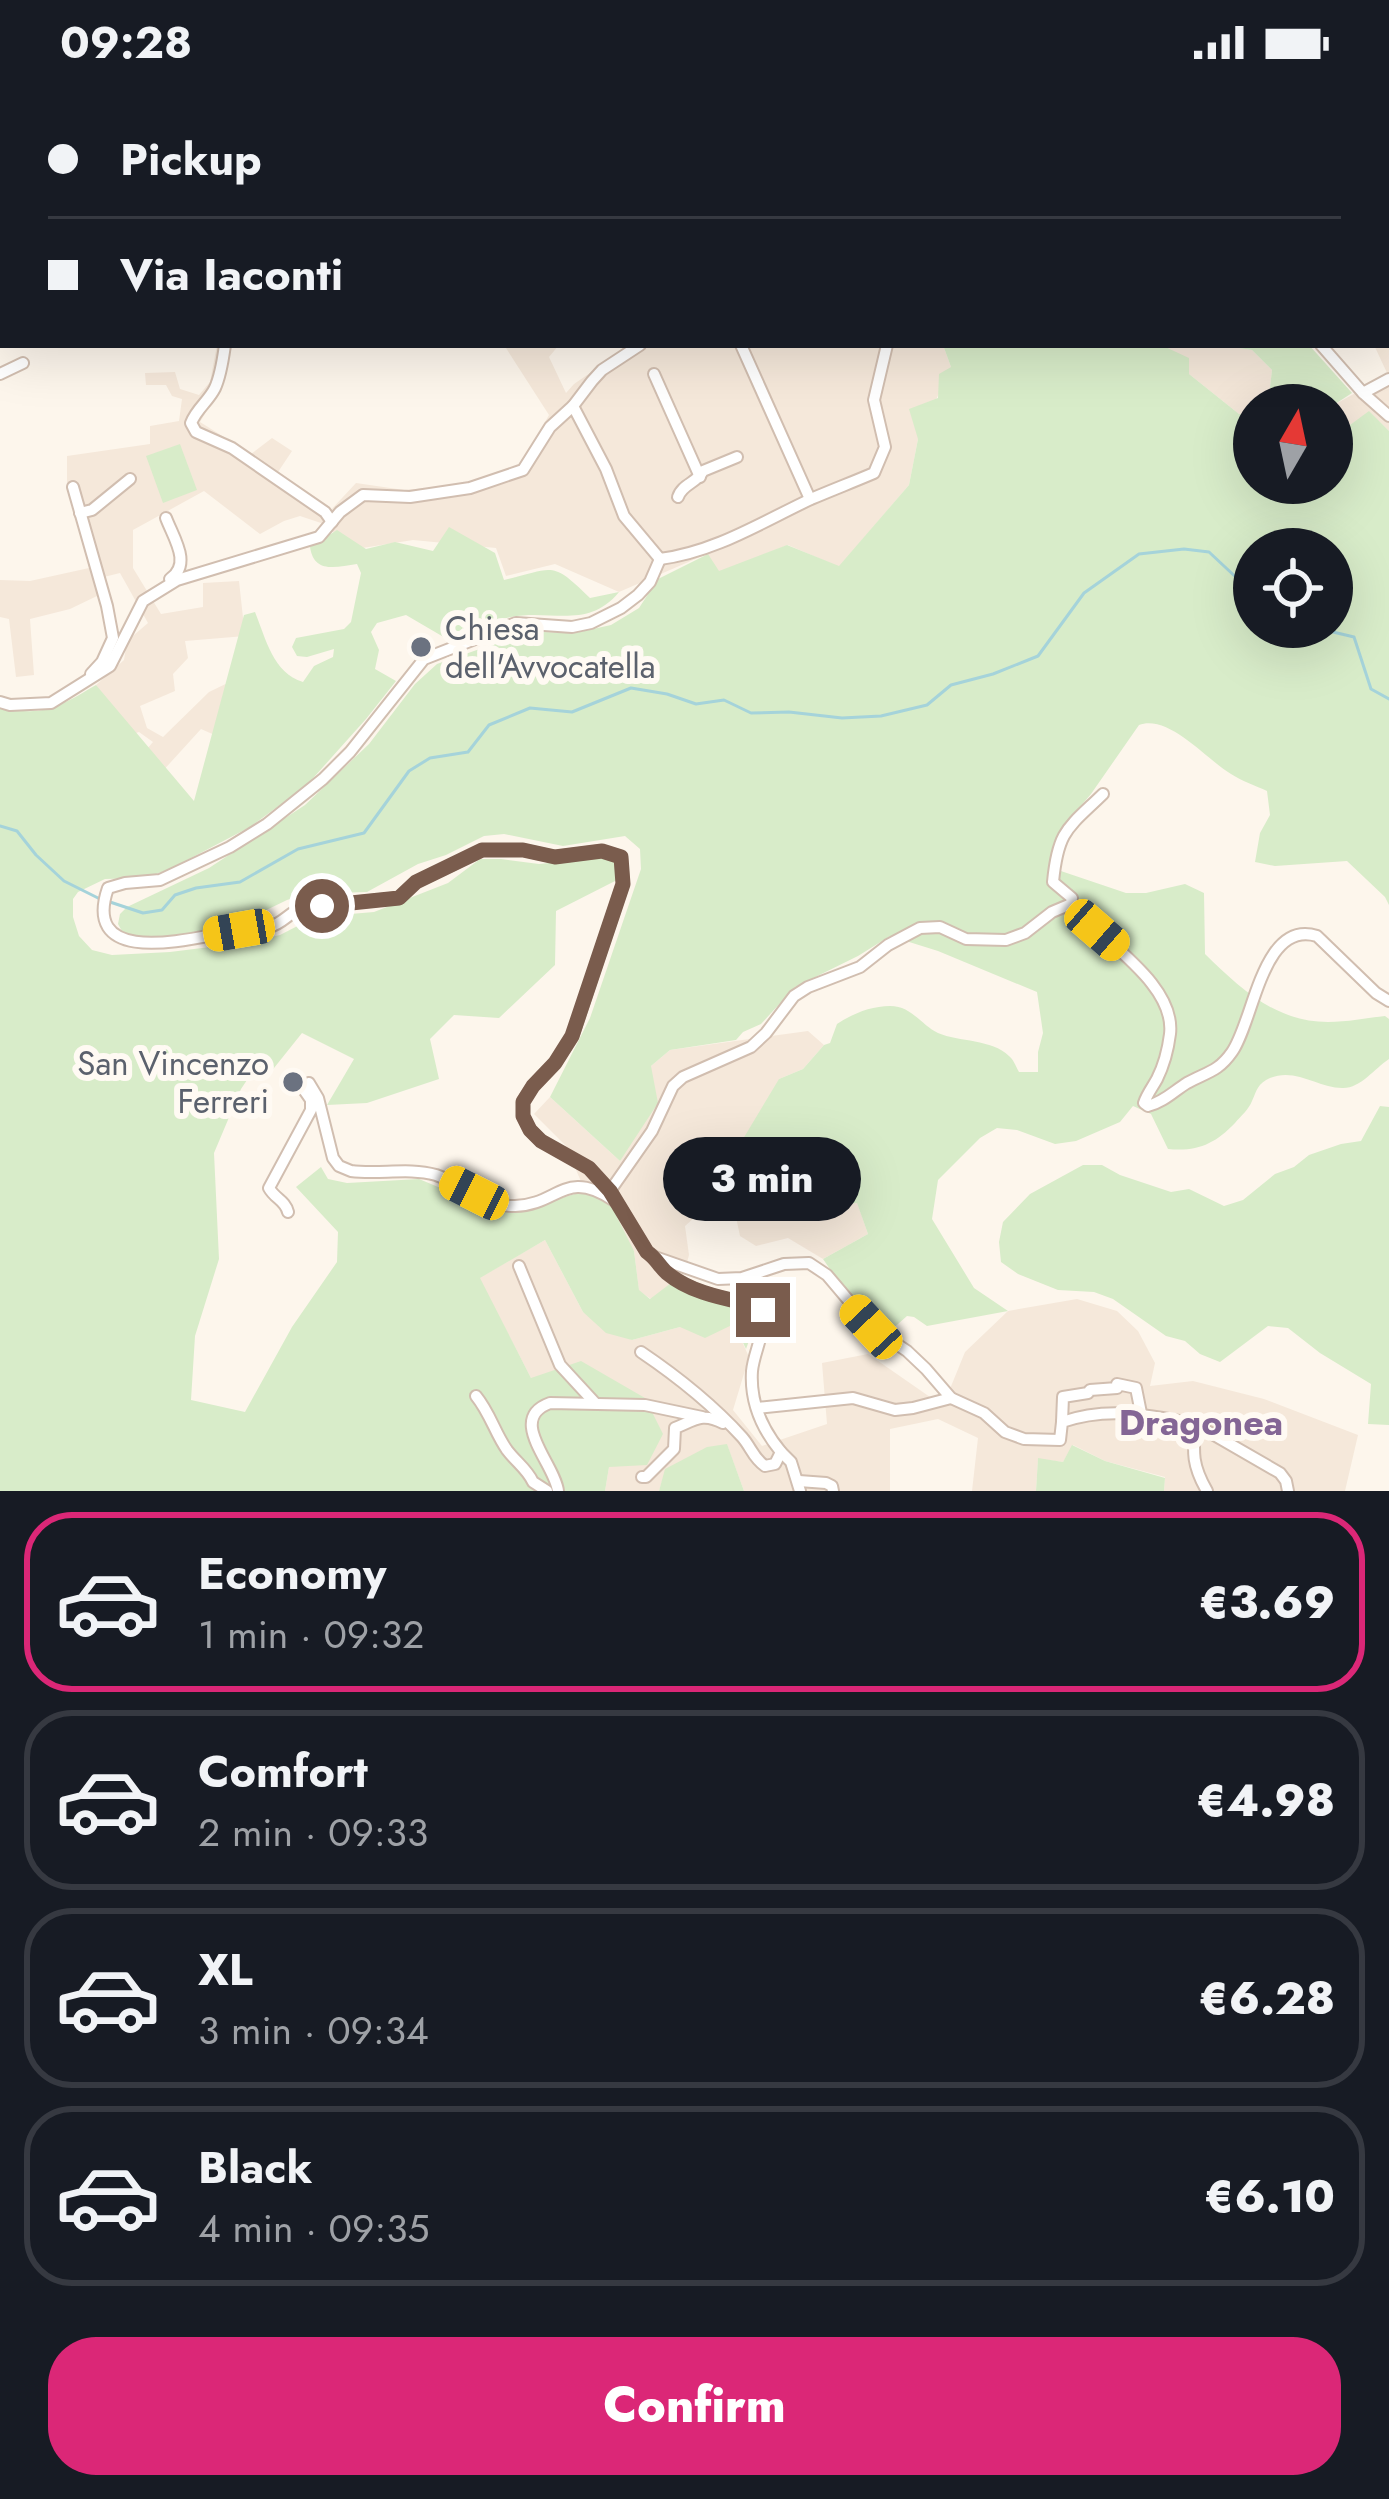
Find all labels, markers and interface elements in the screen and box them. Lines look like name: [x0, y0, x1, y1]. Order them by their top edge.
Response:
text: 09:28: [60, 10, 192, 75]
text: Pickup: [120, 127, 262, 192]
text: Via Iaconti: [120, 242, 343, 307]
north arrow: [1233, 384, 1353, 504]
map controls: [1233, 384, 1353, 648]
button: locate: [1233, 528, 1353, 648]
place label: Chiesa dell'Avvocatella: [445, 605, 656, 690]
marker: Chiesa dell'Avvocatella: [408, 634, 434, 660]
route start: [295, 879, 349, 933]
car: [1058, 893, 1136, 967]
car: [200, 906, 278, 954]
place label: San Vincenzo Ferreri: [77, 1040, 269, 1125]
marker: San Vincenzo Ferreri: [280, 1069, 306, 1095]
callout: 3 min: [664, 1136, 862, 1220]
text: 3 min: [710, 1150, 814, 1207]
car: [434, 1161, 514, 1225]
route end: [736, 1283, 790, 1337]
car: [833, 1288, 909, 1366]
district label: Dragonea: [1119, 1396, 1283, 1448]
text: Economy: [198, 1541, 386, 1606]
icon: car: [54, 1548, 162, 1656]
text: €3.69: [1199, 1570, 1335, 1635]
text: 1 min · 09:32: [198, 1606, 424, 1663]
text: Comfort: [198, 1739, 368, 1804]
icon: car: [54, 1746, 162, 1854]
text: €4.98: [1196, 1768, 1335, 1833]
text: 2 min · 09:33: [198, 1804, 428, 1861]
text: XL: [198, 1937, 253, 2002]
icon: car: [54, 1944, 162, 2052]
text: €6.28: [1198, 1966, 1335, 2031]
text: 3 min · 09:34: [198, 2002, 429, 2059]
text: Black: [198, 2135, 312, 2200]
icon: car: [54, 2142, 162, 2250]
text: €6.10: [1204, 2164, 1335, 2229]
text: 4 min · 09:35: [198, 2200, 429, 2257]
button: Confirm: [48, 2337, 1341, 2475]

